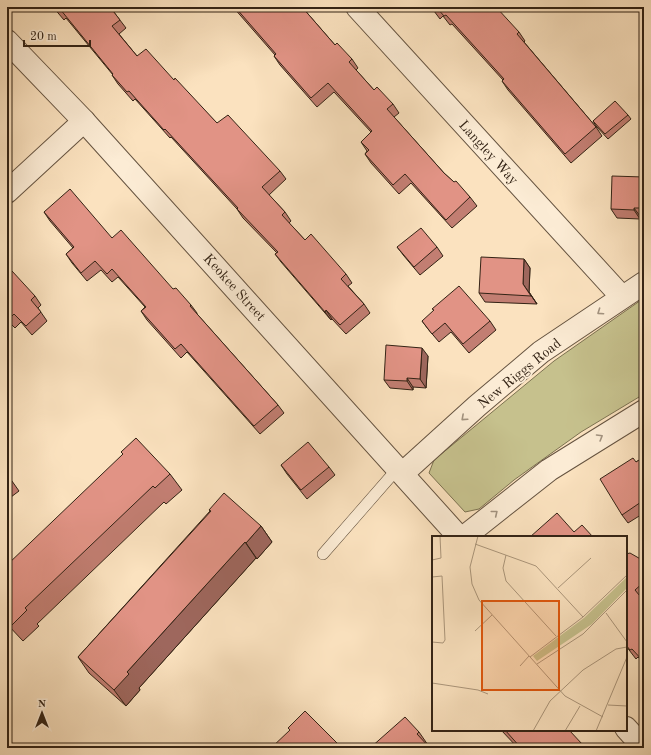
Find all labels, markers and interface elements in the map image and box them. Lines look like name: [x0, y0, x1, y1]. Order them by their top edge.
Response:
scale bar: [24, 22, 90, 48]
text: 20 m: [30, 31, 57, 43]
street label: Langley Way: [456, 118, 521, 188]
street label: Keokee Street: [201, 251, 268, 324]
one-way arrow: [597, 307, 604, 315]
street label: New Riggs Road: [476, 336, 564, 411]
one-way arrow: [462, 413, 469, 420]
one-way arrow: [596, 434, 603, 442]
one-way arrow: [490, 510, 497, 517]
inset map: [432, 536, 627, 731]
north arrow: [22, 693, 62, 733]
text: N: [38, 699, 47, 710]

